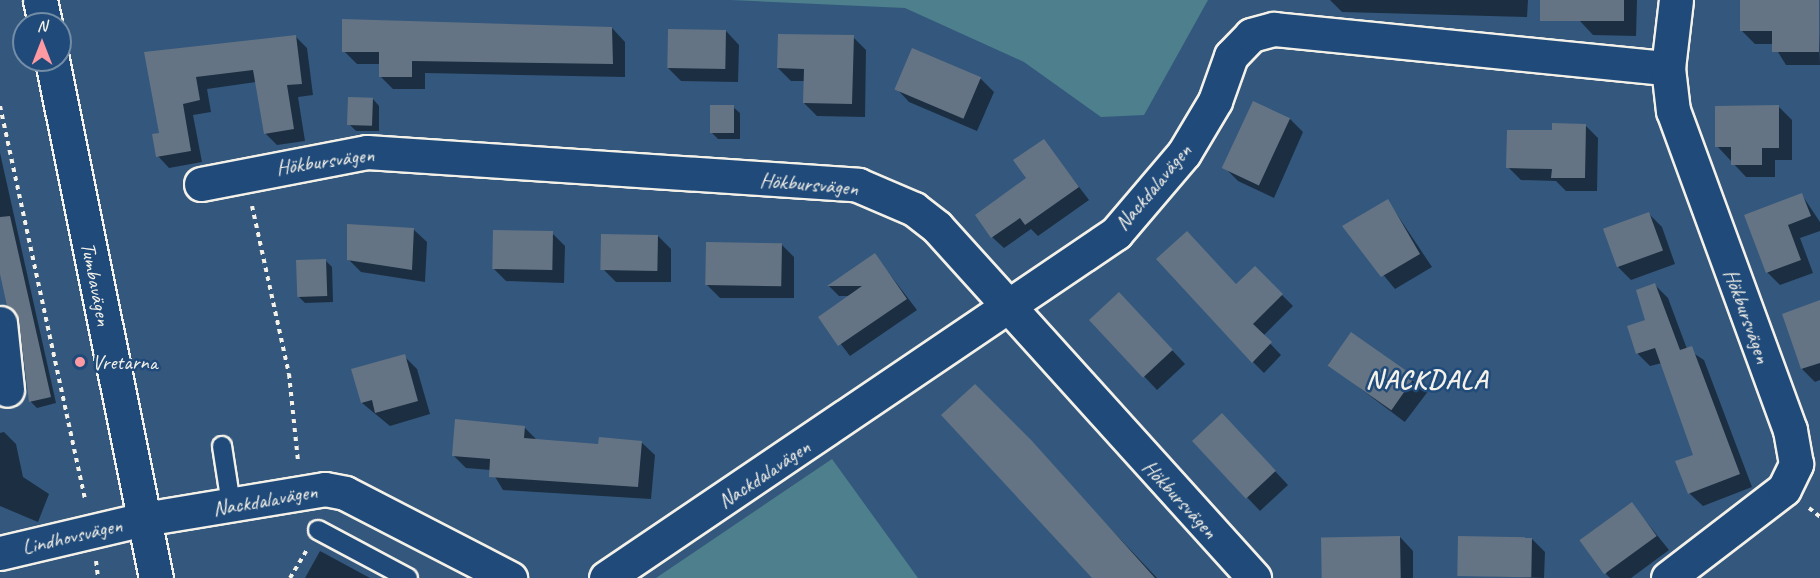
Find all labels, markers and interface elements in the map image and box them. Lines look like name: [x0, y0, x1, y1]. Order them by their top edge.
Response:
north arrow: [12, 12, 72, 72]
text: N: [37, 16, 47, 36]
street label: Nackdalavägen: [1109, 138, 1197, 236]
street label: Hökbursvägen: [275, 142, 375, 180]
street label: Hökbursvägen: [759, 167, 859, 201]
street label: Tumbavägen: [76, 240, 116, 328]
street label: Hökbursvägen: [1718, 265, 1776, 367]
place label: Vretarna: [92, 349, 157, 375]
marker: Vretarna: [73, 355, 87, 369]
district label: NACKDALA: [1366, 364, 1488, 396]
street label: Nackdalavägen: [713, 434, 815, 514]
street label: Hökbursvägen: [1137, 454, 1223, 544]
street label: Nackdalavägen: [211, 478, 319, 522]
street label: Lindhovsvägen: [20, 512, 124, 560]

